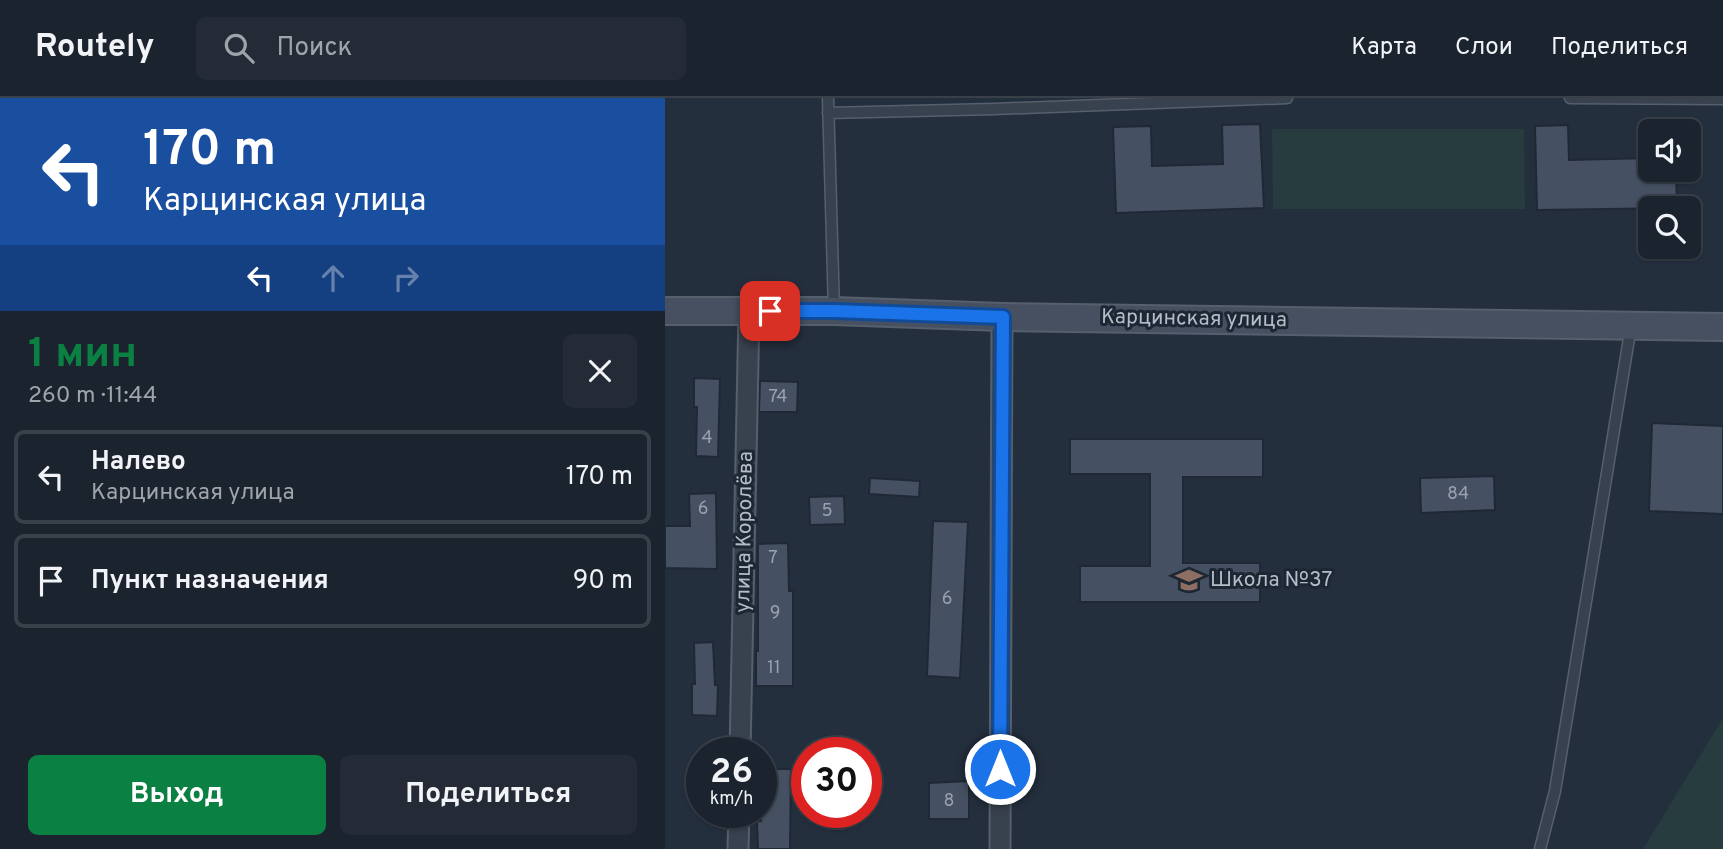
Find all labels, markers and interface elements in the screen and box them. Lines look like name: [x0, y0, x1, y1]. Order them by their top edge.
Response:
search box: [196, 17, 686, 80]
text: Routely: [35, 27, 154, 69]
icon: search: [220, 29, 258, 67]
text: Поиск: [276, 32, 352, 65]
text: Карта: [1351, 33, 1417, 63]
text: Слои: [1455, 33, 1513, 63]
text: Поделиться: [1551, 33, 1688, 63]
map controls: [1638, 119, 1701, 259]
button: sound: [1638, 119, 1701, 182]
text: 170 m: [143, 121, 276, 183]
icon: left: [28, 126, 119, 217]
text: Карцинская улица: [143, 182, 426, 222]
button: search: [1638, 196, 1701, 259]
icon: left: [241, 259, 279, 297]
icon: ahead: [314, 259, 352, 297]
icon: right: [387, 259, 425, 297]
pin: [740, 281, 800, 341]
icon: arrive: [751, 292, 789, 330]
street label: Карцинская улица: [1101, 304, 1287, 334]
text: 1 мин: [28, 329, 137, 382]
button: close: [563, 334, 637, 408]
text: 260 m · 11:44: [28, 382, 157, 411]
house number: 74: [769, 386, 787, 409]
house number: 4: [701, 427, 713, 450]
text: Налево: [91, 446, 186, 479]
street label: улица Королёва: [730, 451, 760, 613]
icon: left: [32, 458, 70, 496]
text: 170 m: [566, 461, 633, 494]
text: Карцинская улица: [91, 479, 295, 508]
house number: 84: [1447, 483, 1469, 506]
house number: 6: [698, 498, 708, 521]
house number: 5: [821, 500, 833, 523]
house number: 7: [768, 547, 778, 570]
icon: arrive: [32, 562, 70, 600]
text: Пункт назначения: [91, 565, 329, 598]
text: 90 m: [573, 565, 633, 598]
school or university icon: Школа №37: [1174, 565, 1204, 595]
place label: Школа №37: [1210, 567, 1332, 594]
house number: 6: [942, 588, 952, 611]
house number: 9: [770, 602, 780, 625]
house number: 11: [767, 657, 781, 680]
position arrow: [963, 732, 1037, 806]
speed limit sign: 30: [791, 737, 882, 828]
text: 26: [710, 751, 753, 795]
button: Выход: [28, 755, 326, 835]
button: Поделиться: [340, 755, 637, 835]
text: km/h: [710, 788, 753, 811]
house number: 8: [944, 790, 955, 813]

